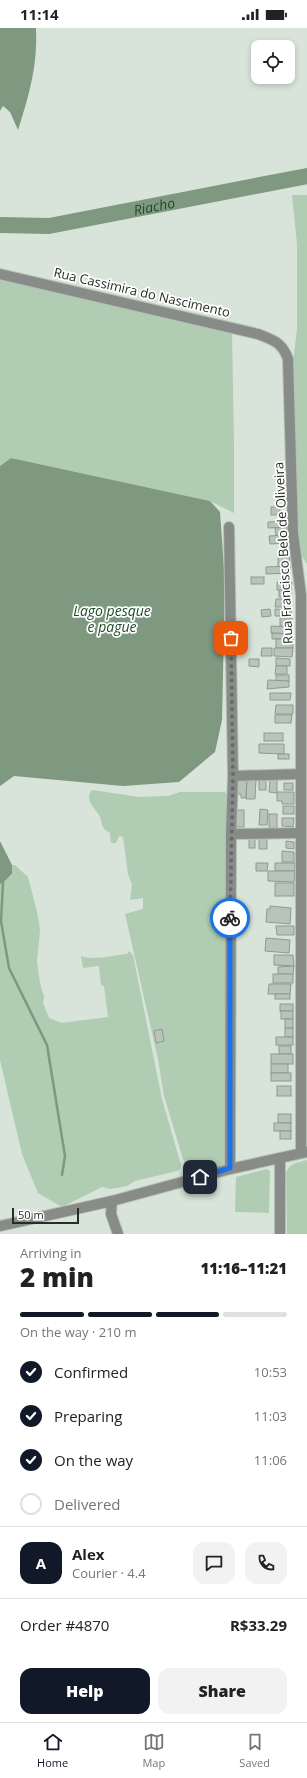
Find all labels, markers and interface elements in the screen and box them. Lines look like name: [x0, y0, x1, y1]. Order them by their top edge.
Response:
text: 11:14: [20, 4, 59, 24]
map controls: [251, 40, 295, 84]
button: locate: [251, 40, 295, 84]
water label: Riacho: [132, 192, 176, 219]
street label: Rua Cassimira do Nascimento: [52, 263, 232, 321]
street label: Rua Francisco Belo de Oliveira: [269, 462, 297, 644]
water label: Lago pesque e pague: [73, 601, 151, 636]
pin: [214, 621, 248, 655]
icon: bag: [220, 627, 242, 649]
courier: [210, 898, 250, 938]
icon: bike: [219, 907, 241, 929]
pin: [183, 1160, 217, 1194]
icon: home: [189, 1166, 211, 1188]
scale bar: [12, 1206, 79, 1225]
text: 50 m: [18, 1207, 44, 1222]
text: Arriving in: [20, 1244, 82, 1262]
text: 11:16–11:21: [201, 1258, 287, 1278]
text: 2 min: [20, 1259, 94, 1295]
text: On the way · 210 m: [20, 1323, 136, 1341]
icon: check: [20, 1361, 42, 1383]
text: Confirmed: [54, 1362, 128, 1382]
text: 10:53: [254, 1363, 287, 1381]
icon: check: [20, 1405, 42, 1427]
text: Preparing: [54, 1406, 122, 1426]
text: 11:03: [254, 1407, 287, 1425]
icon: check: [20, 1449, 42, 1471]
text: On the way: [54, 1450, 133, 1470]
text: 11:06: [254, 1451, 287, 1469]
text: Delivered: [54, 1494, 121, 1514]
button: chat: [193, 1542, 235, 1584]
button: phone: [245, 1542, 287, 1584]
text: Alex: [72, 1544, 104, 1564]
text: A: [36, 1553, 46, 1573]
text: Courier · 4.4: [72, 1564, 146, 1582]
text: Order #4870: [20, 1615, 109, 1635]
text: R$33.29: [230, 1615, 287, 1635]
button: Help: [20, 1668, 150, 1714]
button: Share: [158, 1668, 287, 1714]
tab: Home: [37, 1731, 68, 1770]
tab: Map: [142, 1731, 165, 1770]
tab: Saved: [239, 1731, 270, 1770]

